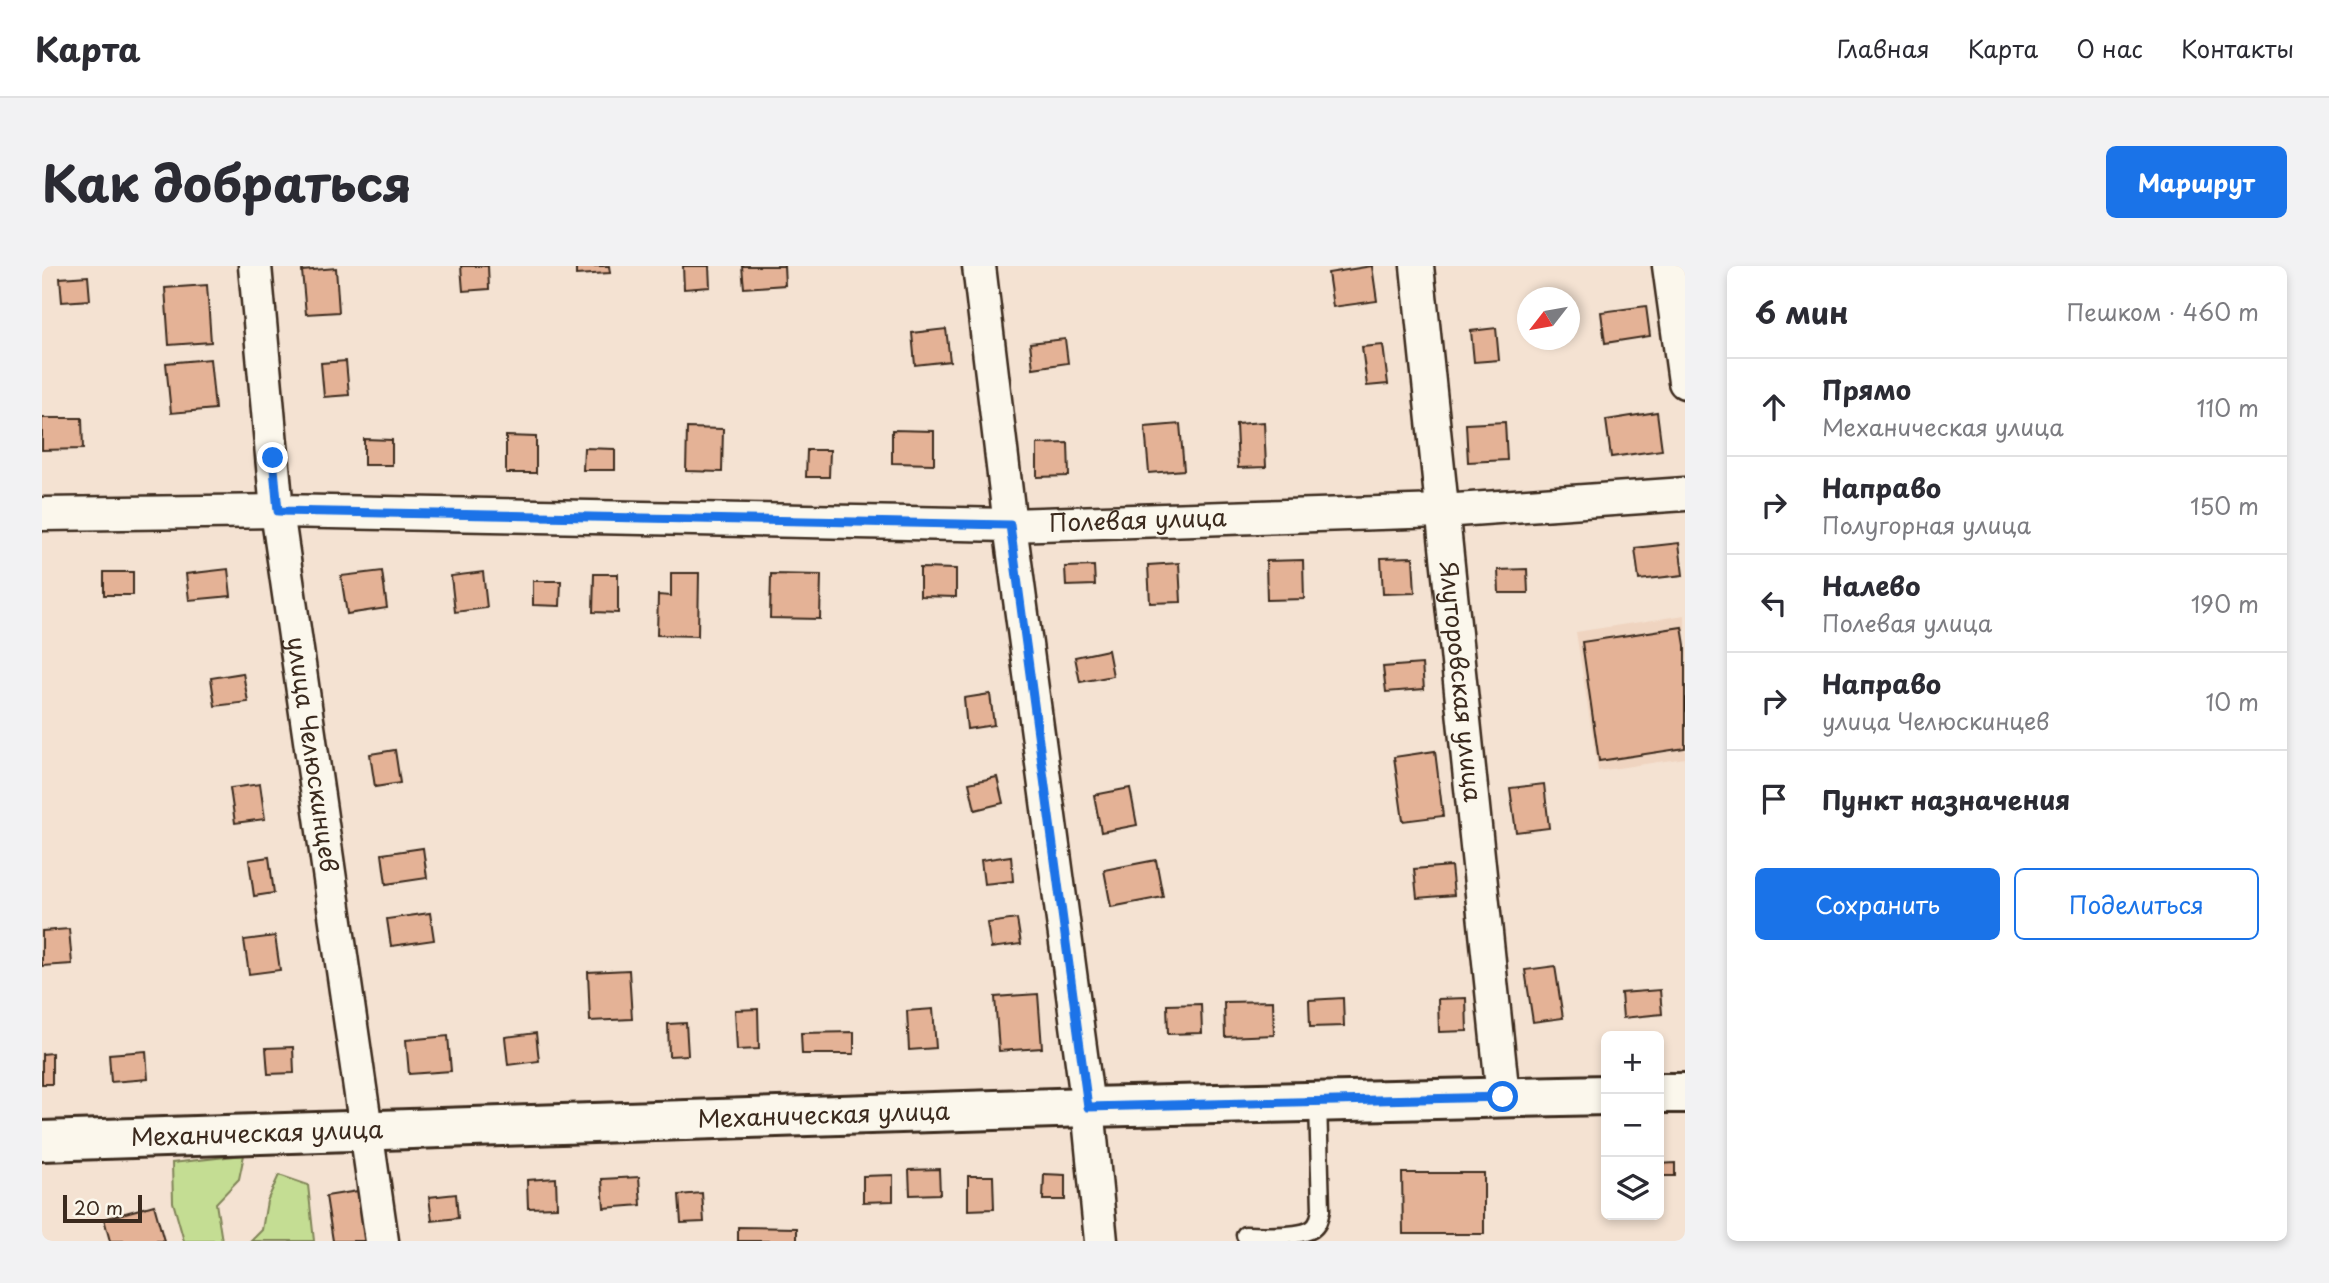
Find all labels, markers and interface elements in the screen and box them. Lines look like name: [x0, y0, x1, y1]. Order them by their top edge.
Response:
text: Карта: [35, 23, 141, 73]
text: Главная: [1837, 30, 1930, 66]
text: Карта: [1968, 30, 2038, 66]
text: О нас: [2076, 30, 2143, 66]
text: Контакты: [2181, 30, 2294, 66]
text: Как добраться: [42, 145, 412, 219]
button: Маршрут: [2106, 146, 2287, 218]
north arrow: [1517, 287, 1580, 350]
text: 6 мин: [1755, 289, 1849, 334]
text: Пешком · 460 m: [2067, 294, 2259, 329]
text: Прямо: [1822, 370, 1911, 409]
icon: ahead: [1755, 388, 1793, 426]
text: 110 m: [2197, 390, 2259, 425]
text: Механическая улица: [1822, 409, 2064, 444]
route end: [257, 442, 288, 473]
text: Направо: [1822, 468, 1941, 507]
icon: right: [1755, 486, 1793, 524]
text: 150 m: [2190, 488, 2259, 523]
street label: Полевая улица: [1048, 498, 1227, 540]
text: Полугорная улица: [1822, 507, 2031, 542]
street label: Ялуторовская улица: [1432, 560, 1492, 804]
text: Налево: [1822, 566, 1920, 605]
icon: left: [1755, 584, 1793, 622]
text: 190 m: [2191, 586, 2259, 621]
text: Полевая улица: [1822, 605, 1992, 640]
street label: улица Челюскинцев: [279, 634, 349, 874]
text: Направо: [1822, 664, 1941, 703]
icon: right: [1755, 682, 1793, 720]
text: 10 m: [2205, 684, 2259, 719]
text: улица Челюскинцев: [1822, 703, 2050, 738]
icon: arrive: [1755, 780, 1793, 818]
text: Пункт назначения: [1822, 780, 2070, 819]
button: Сохранить: [1755, 868, 2000, 940]
button: Поделиться: [2014, 868, 2259, 940]
map controls: [1601, 1031, 1664, 1220]
button: +: [1601, 1031, 1664, 1094]
route start: [1487, 1081, 1518, 1112]
street label: Механическая улица: [697, 1092, 950, 1136]
button: −: [1601, 1094, 1664, 1157]
street label: Механическая улица: [130, 1110, 384, 1154]
button: layers: [1601, 1157, 1664, 1220]
scale bar: [63, 1192, 142, 1224]
text: 20 m: [74, 1193, 123, 1221]

